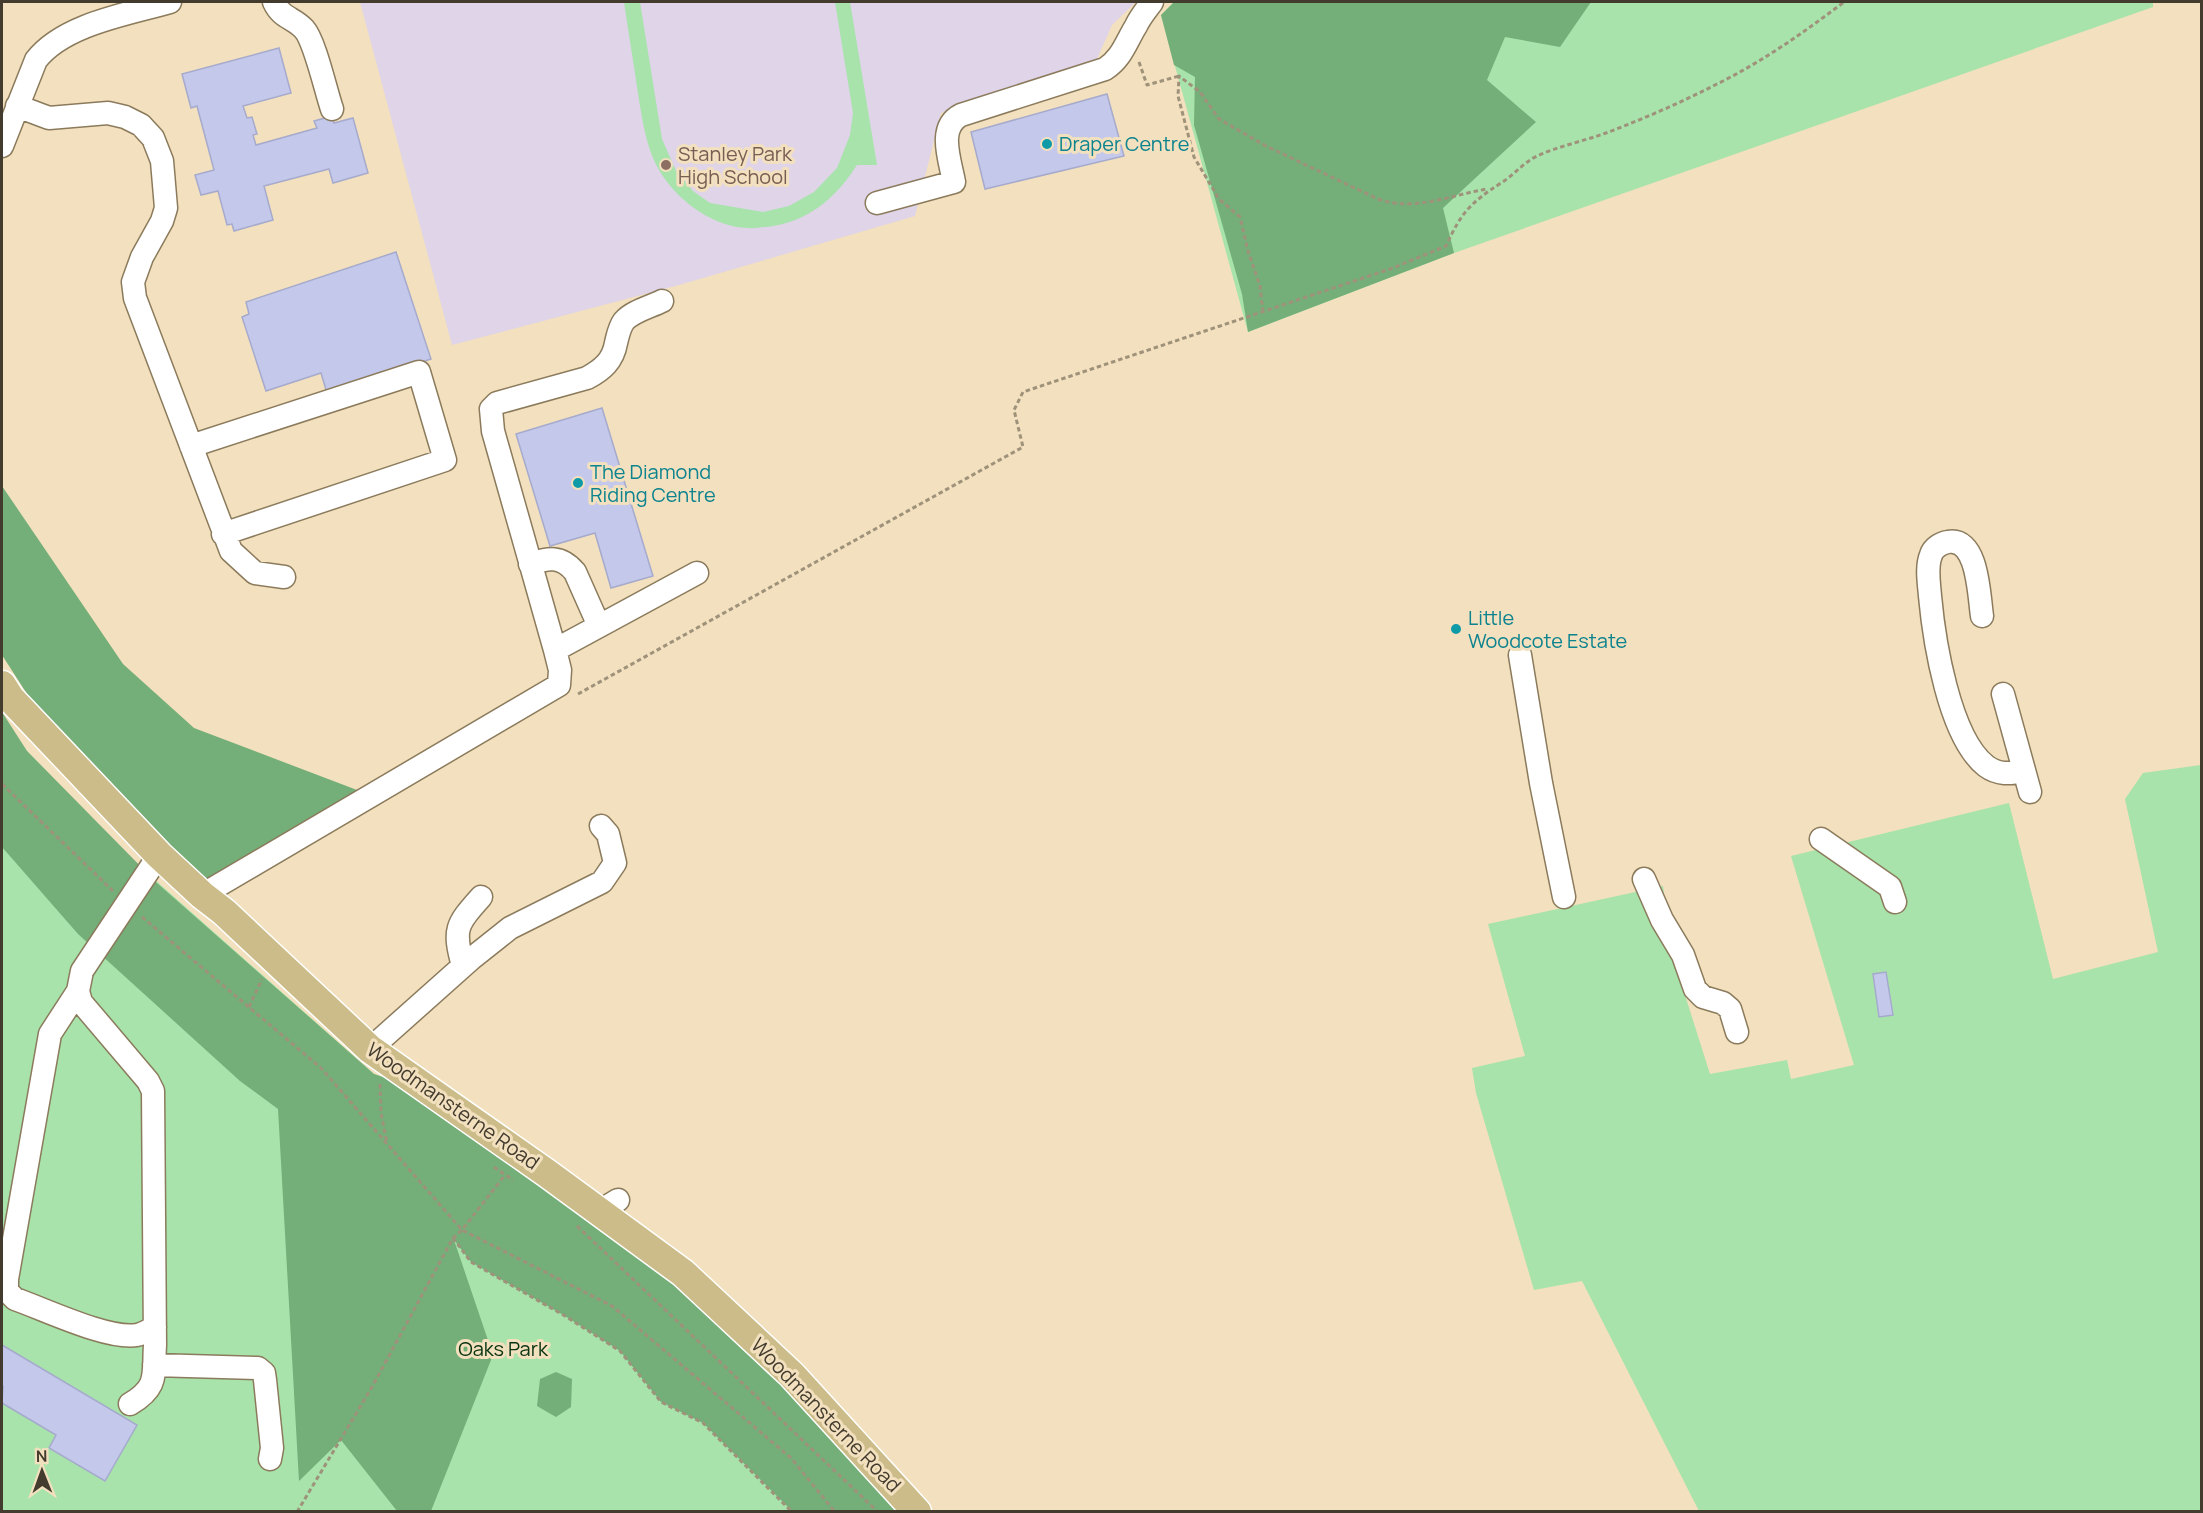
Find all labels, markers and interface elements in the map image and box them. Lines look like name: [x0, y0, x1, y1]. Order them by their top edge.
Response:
place label: Draper Centre: [1059, 130, 1189, 157]
marker: Draper Centre: [1040, 137, 1054, 151]
place label: Stanley Park High School: [678, 140, 793, 190]
marker: Stanley Park High School: [659, 158, 673, 172]
place label: The Diamond Riding Centre: [590, 458, 716, 508]
marker: The Diamond Riding Centre: [571, 476, 585, 490]
place label: Little Woodcote Estate: [1468, 604, 1627, 654]
marker: Little Woodcote Estate: [1449, 622, 1463, 636]
street label: Woodmansterne Road: [362, 1036, 545, 1175]
street label: Woodmansterne Road: [745, 1332, 907, 1498]
park label: Oaks Park: [458, 1335, 549, 1362]
north arrow: [12, 1441, 72, 1501]
text: N: [36, 1445, 48, 1467]

